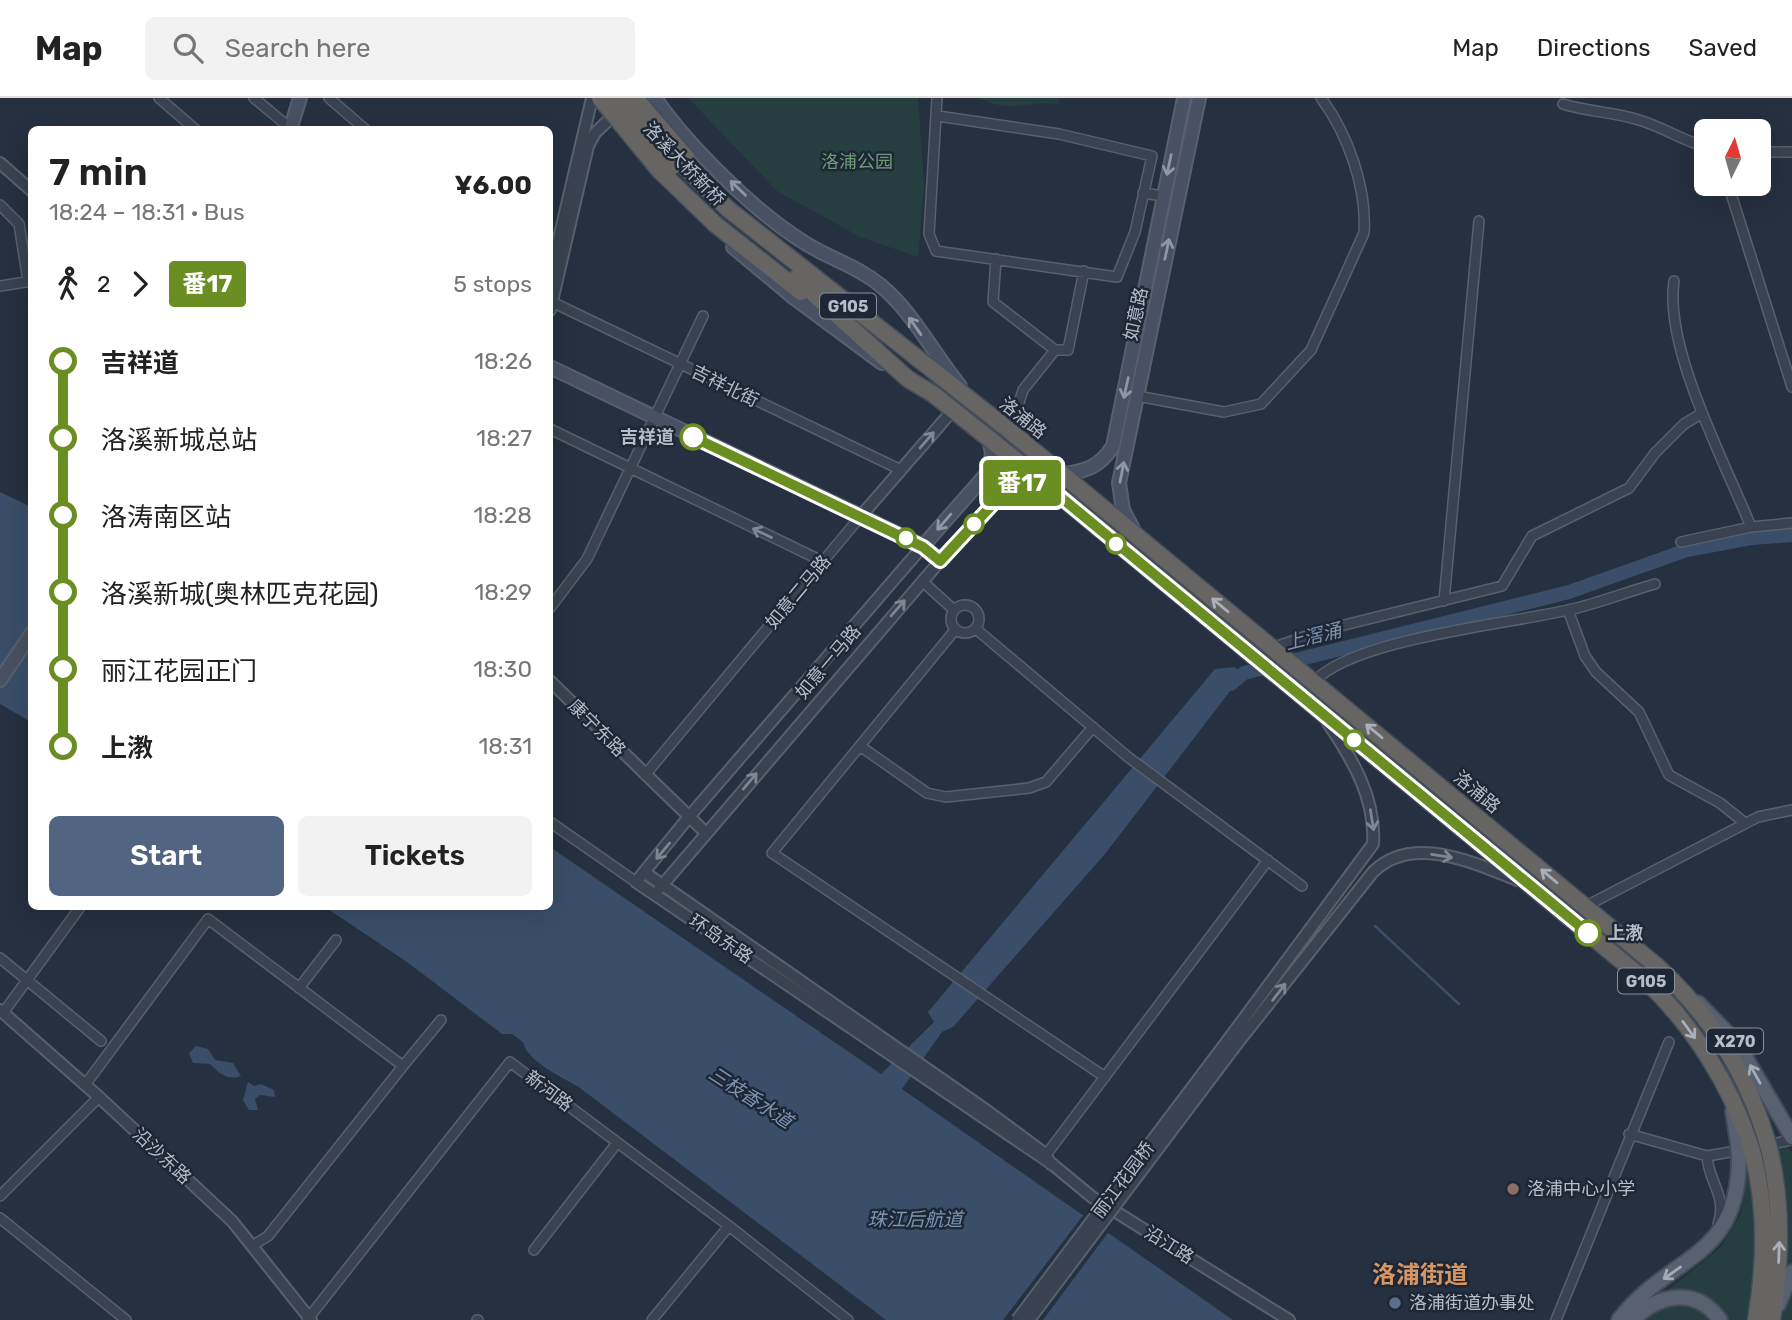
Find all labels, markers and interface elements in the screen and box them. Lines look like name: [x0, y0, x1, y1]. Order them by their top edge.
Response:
search box: [145, 17, 635, 80]
text: Map: [35, 29, 103, 68]
icon: search: [169, 29, 207, 67]
text: Search here: [225, 33, 370, 64]
text: Map: [1452, 34, 1499, 62]
text: Directions: [1537, 34, 1650, 62]
text: Saved: [1688, 34, 1757, 62]
street label: 洛溪大桥新桥: [639, 118, 729, 210]
north arrow: [1694, 119, 1771, 196]
map controls: [1694, 119, 1771, 196]
text: 7 min: [49, 149, 148, 195]
park label: 洛浦公园: [821, 151, 893, 173]
one-way arrow: [1162, 153, 1176, 176]
text: ¥6.00: [455, 170, 532, 201]
one-way arrow: [730, 179, 747, 196]
text: 18:24 – 18:31 · Bus: [49, 198, 245, 226]
one-way arrow: [1161, 238, 1175, 261]
icon: walk: [49, 265, 87, 303]
icon: forward: [121, 265, 159, 303]
text: 2: [97, 270, 111, 298]
text: 番17: [183, 270, 232, 298]
text: 5 stops: [453, 270, 532, 298]
street label: 如意路: [1120, 285, 1152, 343]
road number: G105: [820, 294, 876, 318]
one-way arrow: [908, 316, 922, 336]
text: 18:26: [474, 347, 532, 375]
text: 吉祥道: [101, 348, 179, 379]
street label: 吉祥北街: [688, 360, 762, 412]
one-way arrow: [1119, 376, 1133, 399]
street label: 洛浦路: [995, 392, 1051, 444]
text: 18:27: [476, 424, 532, 452]
marker: 吉祥道: [680, 424, 706, 450]
text: 洛溪新城总站: [101, 425, 257, 456]
place label: 吉祥道: [620, 426, 674, 448]
one-way arrow: [919, 432, 935, 450]
line badge: 番17: [982, 460, 1062, 506]
one-way arrow: [1115, 461, 1129, 483]
text: 番17: [997, 469, 1047, 497]
text: 18:28: [474, 501, 532, 529]
text: 洛涛南区站: [101, 502, 231, 533]
one-way arrow: [936, 512, 952, 530]
unlabelled marker: [964, 514, 984, 534]
one-way arrow: [752, 525, 773, 539]
unlabelled marker: [896, 528, 916, 548]
unlabelled marker: [1106, 534, 1126, 554]
street label: 如意二马路: [761, 550, 835, 634]
text: 18:29: [474, 578, 532, 606]
text: 洛溪新城(奥林匹克花园): [101, 579, 379, 610]
one-way arrow: [1211, 597, 1229, 612]
one-way arrow: [890, 599, 906, 617]
water label: 上滘涌: [1283, 618, 1345, 655]
street label: 如意一马路: [791, 620, 865, 704]
text: 18:30: [473, 655, 532, 683]
text: 丽江花园正门: [101, 656, 257, 687]
street label: 康宁东路: [564, 695, 630, 761]
one-way arrow: [1365, 724, 1383, 739]
unlabelled marker: [1344, 730, 1364, 750]
text: 18:31: [478, 732, 532, 760]
text: 上漖: [101, 733, 153, 764]
street label: 洛浦路: [1449, 766, 1505, 818]
one-way arrow: [742, 772, 758, 790]
one-way arrow: [1366, 808, 1379, 831]
button: Start: [49, 816, 284, 896]
button: Tickets: [298, 816, 532, 896]
one-way arrow: [655, 841, 671, 859]
one-way arrow: [1430, 850, 1453, 863]
one-way arrow: [1541, 868, 1559, 884]
street label: 环岛东路: [685, 910, 757, 968]
marker: 上漖: [1575, 920, 1601, 946]
place label: 上漖: [1607, 922, 1643, 944]
road number: G105: [1618, 968, 1674, 994]
one-way arrow: [1271, 983, 1286, 1001]
one-way arrow: [1682, 1020, 1697, 1038]
road number: X270: [1707, 1029, 1763, 1054]
water label: 三枝香水道: [705, 1062, 799, 1135]
one-way arrow: [1748, 1064, 1761, 1085]
street label: 新河路: [521, 1066, 577, 1116]
street label: 沿沙东路: [128, 1123, 196, 1189]
street label: 丽江花园桥: [1087, 1137, 1159, 1223]
place label: 洛浦中心小学: [1527, 1178, 1635, 1200]
marker: 洛浦中心小学: [1505, 1181, 1521, 1197]
water label: 珠江后航道: [867, 1208, 965, 1231]
street label: 沿江路: [1140, 1221, 1198, 1269]
one-way arrow: [1773, 1241, 1786, 1264]
district label: 洛浦街道: [1372, 1261, 1468, 1289]
one-way arrow: [1663, 1266, 1682, 1280]
place label: 洛浦街道办事处: [1409, 1292, 1535, 1314]
marker: 洛浦街道办事处: [1387, 1295, 1403, 1311]

